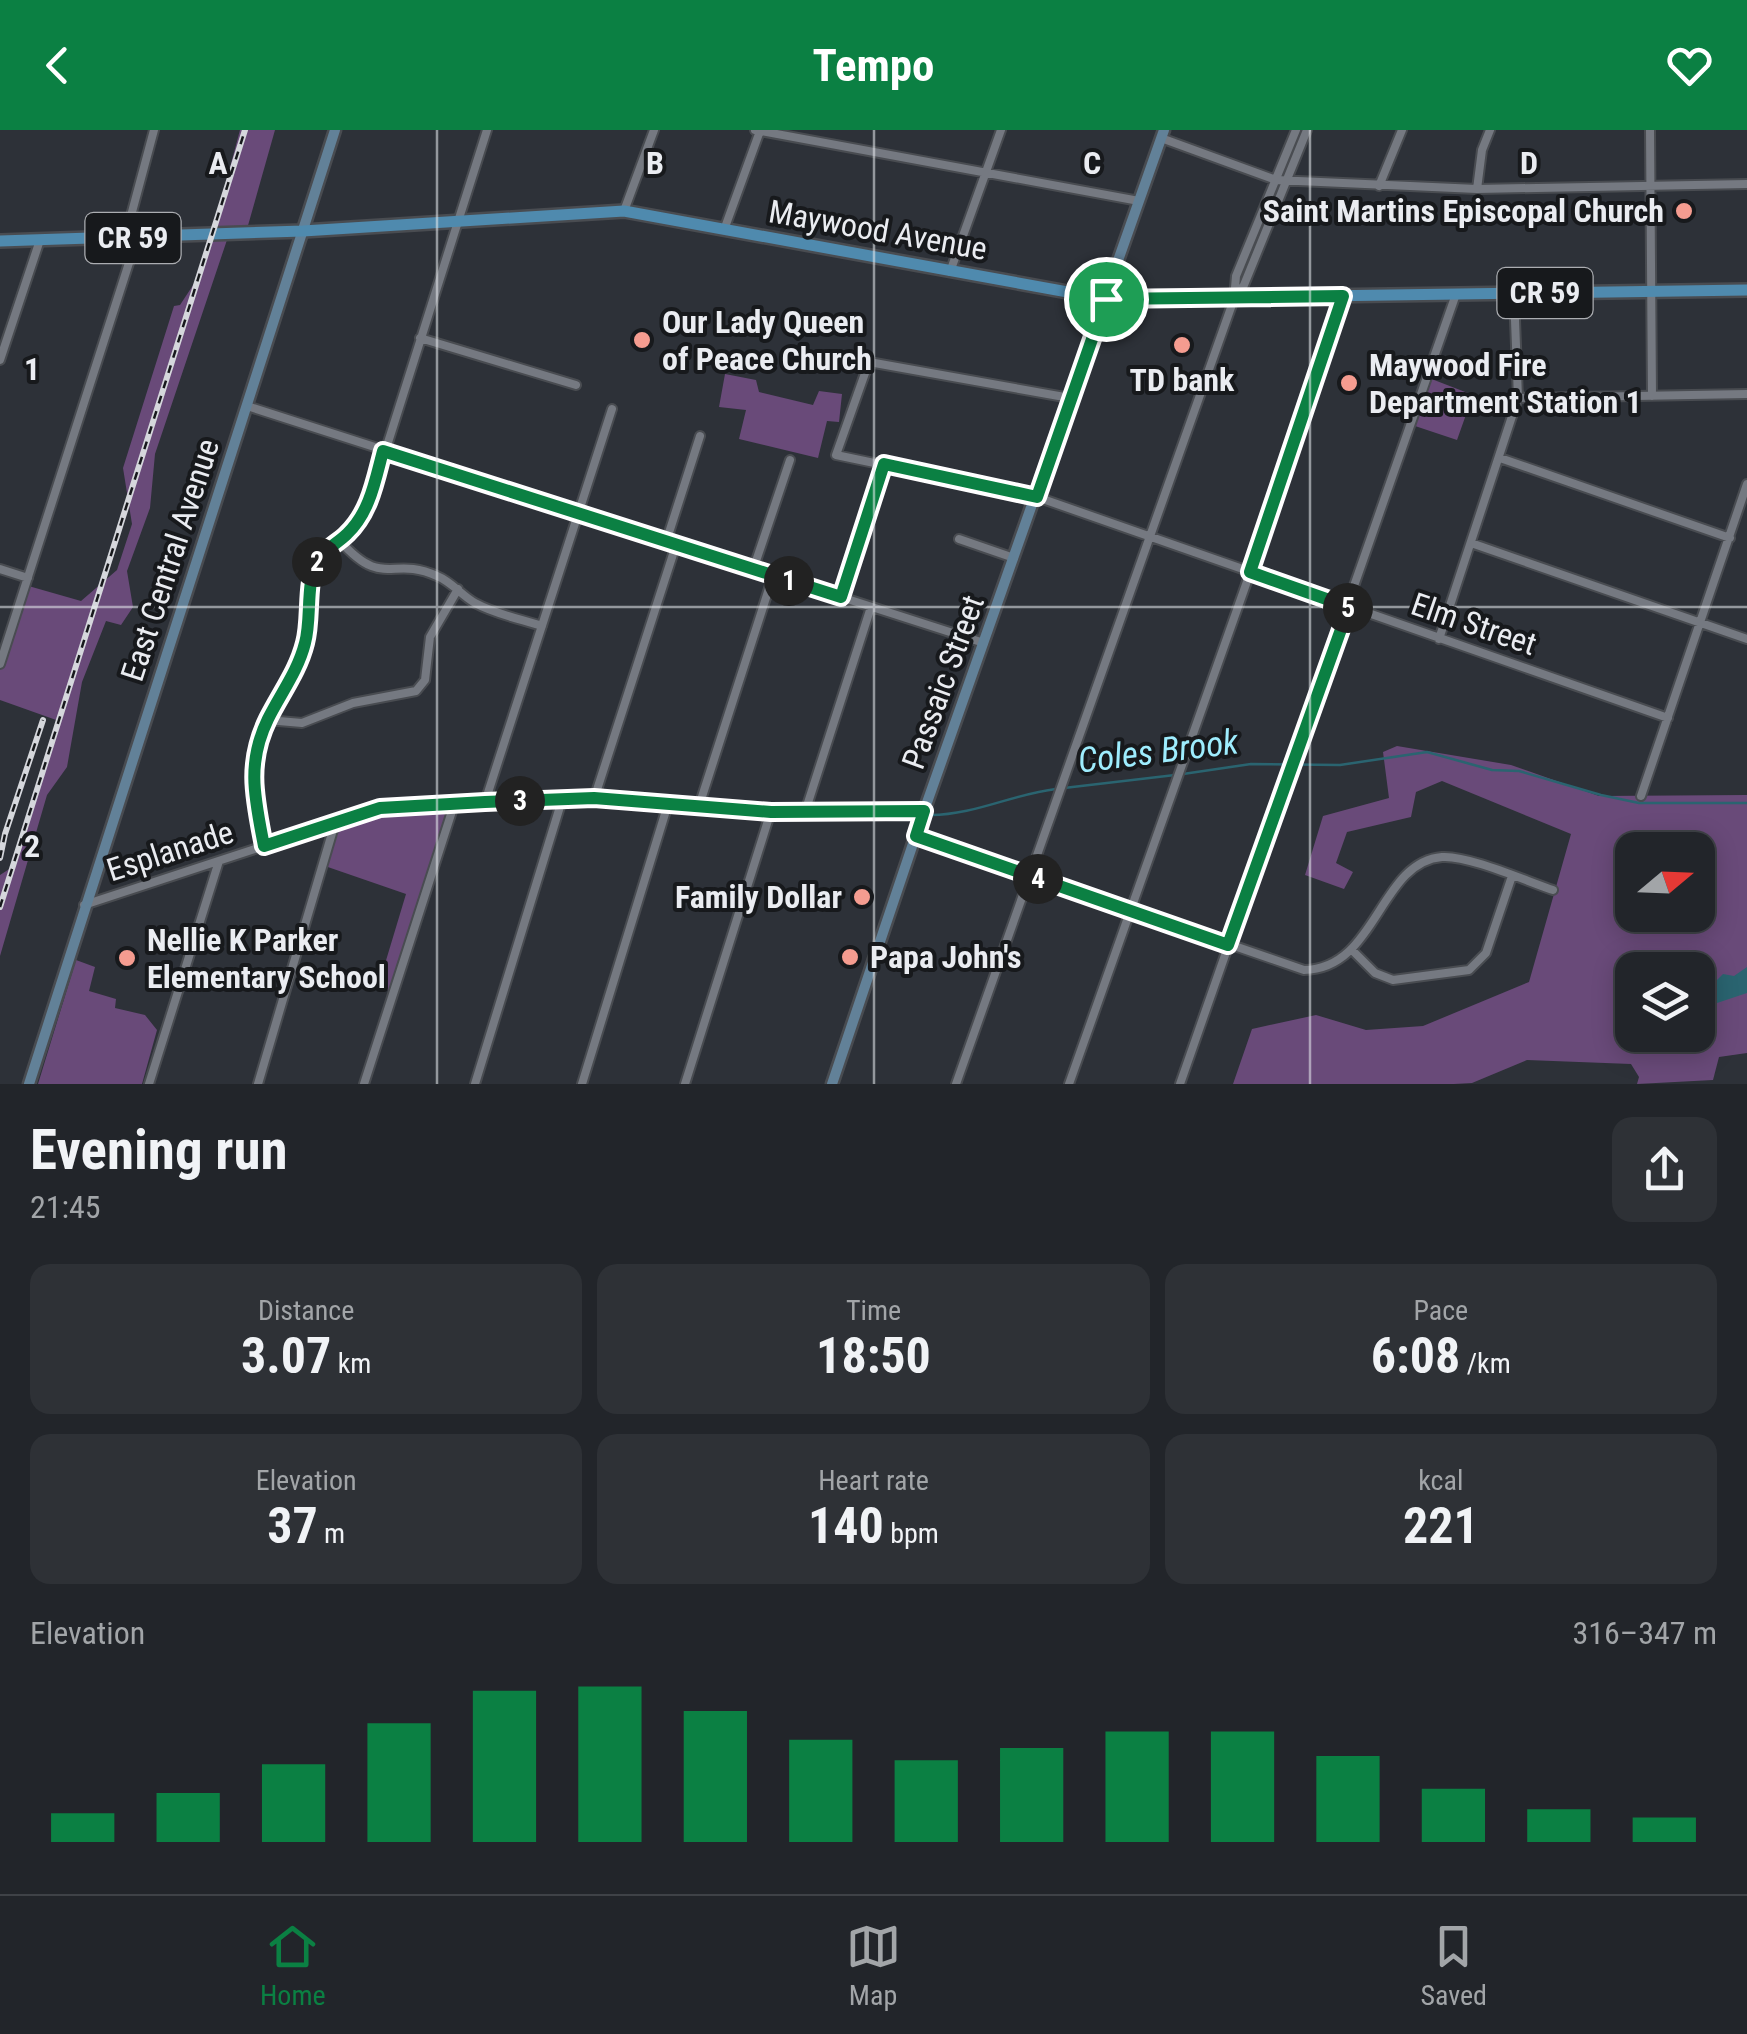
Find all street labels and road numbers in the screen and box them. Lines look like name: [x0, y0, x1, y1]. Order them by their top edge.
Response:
street label: Maywood Avenue: [766, 192, 990, 268]
road number: CR 59: [86, 213, 180, 263]
road number: CR 59: [1498, 268, 1592, 318]
street label: East Central Avenue: [113, 434, 227, 686]
street label: Elm Street: [1407, 585, 1541, 663]
street label: Passaic Street: [894, 590, 992, 774]
street label: Esplanade: [102, 813, 238, 889]

